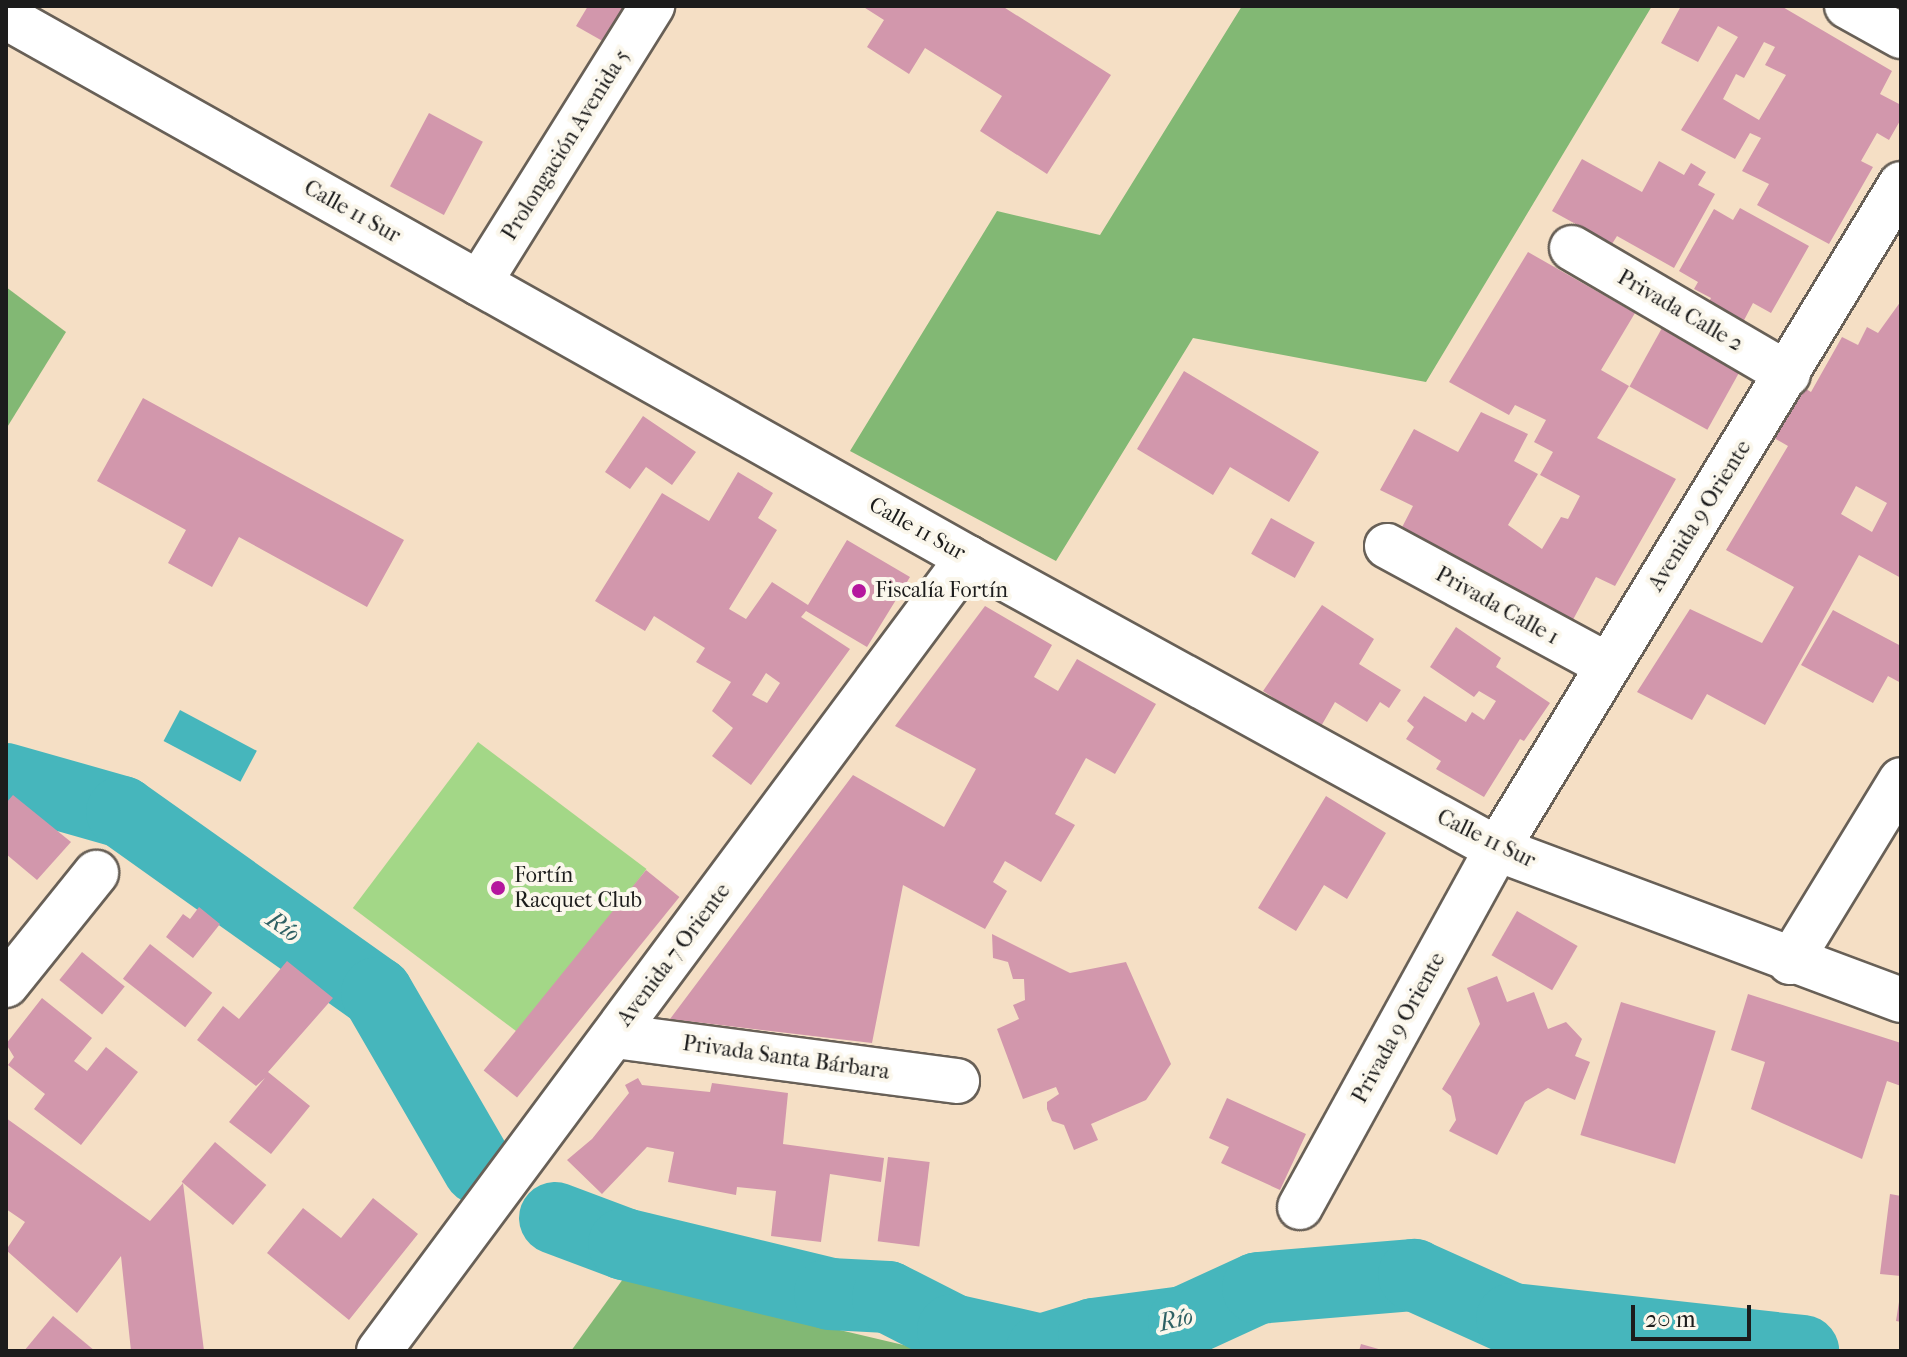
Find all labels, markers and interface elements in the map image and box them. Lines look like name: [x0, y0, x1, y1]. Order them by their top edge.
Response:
street label: Prolongación Avenida 5: [496, 45, 636, 245]
street label: Calle 11 Sur: [299, 175, 405, 249]
street label: Privada Calle 2: [1613, 264, 1747, 358]
street label: Avenida 9 Oriente: [1643, 436, 1757, 596]
street label: Calle 11 Sur: [864, 492, 970, 566]
street label: Privada Calle 1: [1431, 561, 1563, 651]
place label: Fiscalía Fortín: [875, 578, 1008, 604]
marker: Fiscalía Fortín: [850, 582, 868, 600]
street label: Calle 11 Sur: [1433, 804, 1539, 874]
place label: Fortín Racquet Club: [514, 862, 642, 914]
street label: Avenida 7 Oriente: [612, 878, 736, 1032]
marker: Fortín Racquet Club: [489, 879, 507, 897]
water label: Río: [261, 905, 305, 949]
street label: Privada 9 Oriente: [1347, 948, 1451, 1108]
street label: Privada Santa Bárbara: [681, 1030, 891, 1086]
scale bar: [1635, 1289, 1755, 1339]
water label: Río: [1156, 1302, 1196, 1338]
text: 20 m: [1645, 1305, 1696, 1333]

